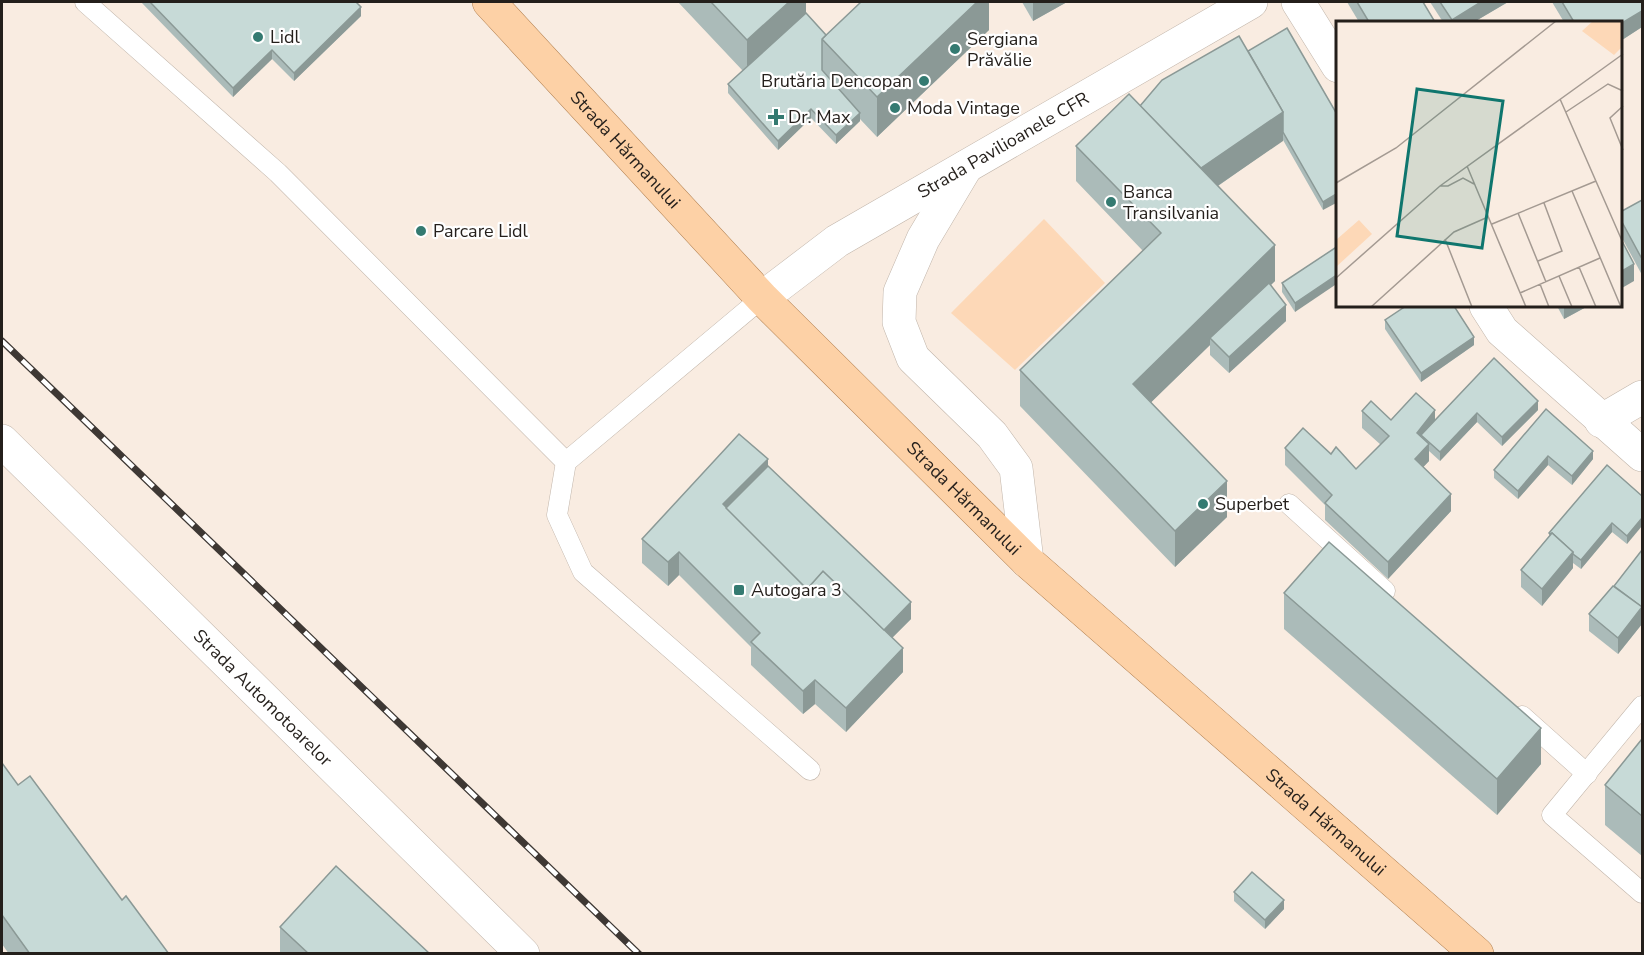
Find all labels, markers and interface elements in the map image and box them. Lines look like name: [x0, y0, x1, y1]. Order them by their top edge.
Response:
inset map: [1336, 21, 1623, 308]
place label: Lidl: [270, 25, 300, 49]
place label: Sergiana Prăvălie: [967, 27, 1038, 72]
marker: Lidl: [251, 30, 265, 44]
marker: Sergiana Prăvălie: [948, 42, 962, 56]
place label: Brutăria Dencopan: [761, 69, 912, 93]
marker: Brutăria Dencopan: [917, 74, 931, 88]
street label: Strada Hărmanului: [565, 86, 686, 214]
street label: Strada Pavilioanele CFR: [913, 86, 1093, 204]
place label: Moda Vintage: [907, 96, 1020, 120]
marker: Moda Vintage: [888, 101, 902, 115]
place label: Dr. Max: [788, 105, 851, 129]
marker: Dr. Max: [769, 110, 783, 124]
place label: Banca Transilvania: [1123, 180, 1219, 225]
marker: Banca Transilvania: [1104, 195, 1118, 209]
place label: Parcare Lidl: [433, 219, 529, 243]
marker: Parcare Lidl: [414, 224, 428, 238]
street label: Strada Hărmanului: [901, 436, 1026, 561]
place label: Superbet: [1215, 492, 1290, 516]
marker: Superbet: [1196, 497, 1210, 511]
place label: Autogara 3: [751, 578, 842, 602]
marker: Autogara 3: [732, 583, 746, 597]
street label: Strada Automotoarelor: [188, 624, 338, 772]
street label: Strada Hărmanului: [1261, 763, 1391, 881]

